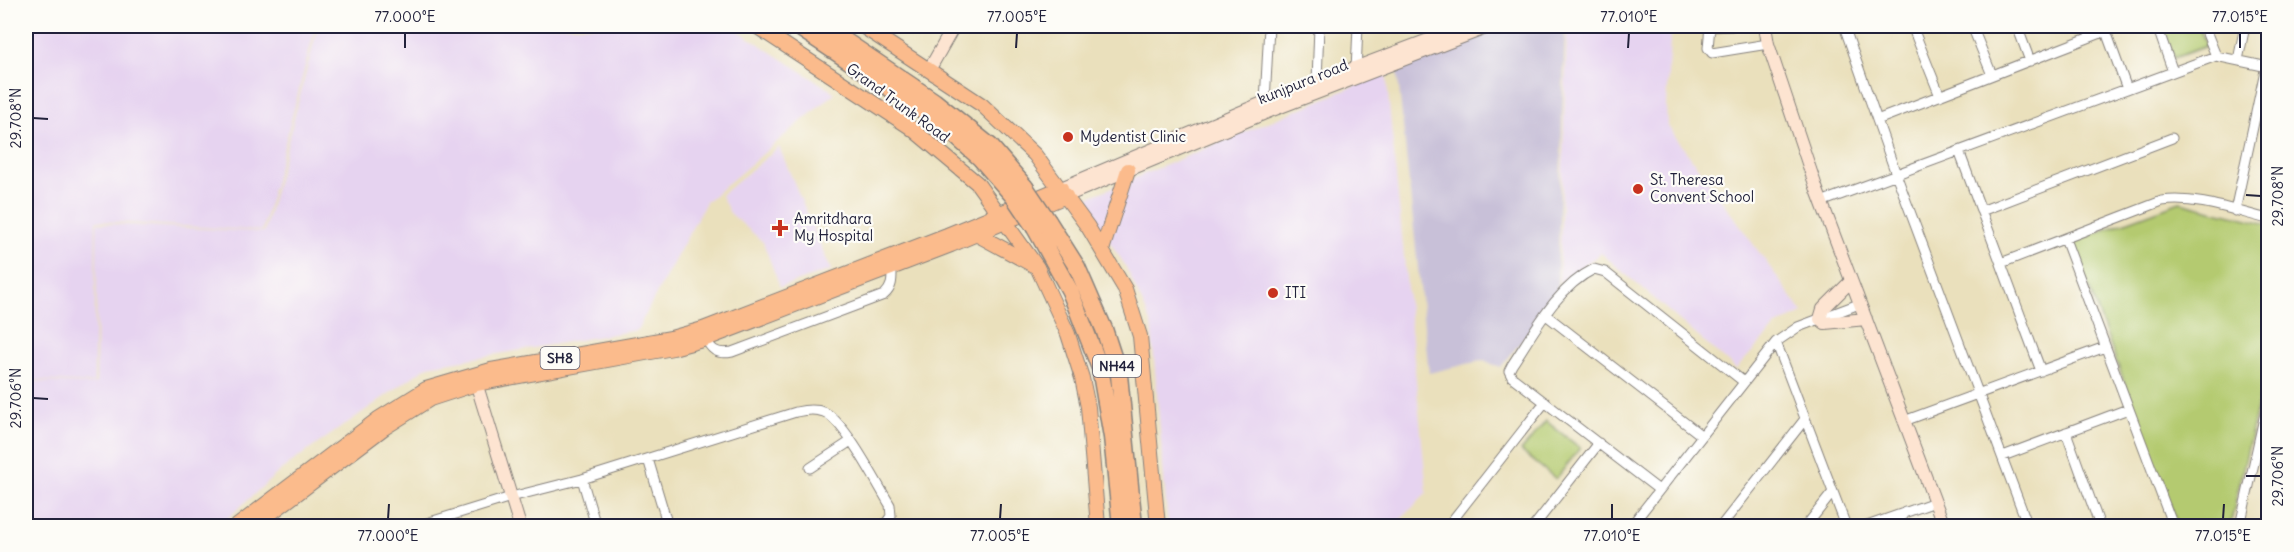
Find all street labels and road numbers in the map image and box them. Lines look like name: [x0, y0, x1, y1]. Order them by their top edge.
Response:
street label: kunjpura road: [1255, 55, 1351, 108]
street label: Grand Trunk Road: [843, 59, 954, 147]
road number: SH8: [540, 347, 580, 369]
road number: NH44: [1093, 355, 1141, 377]

